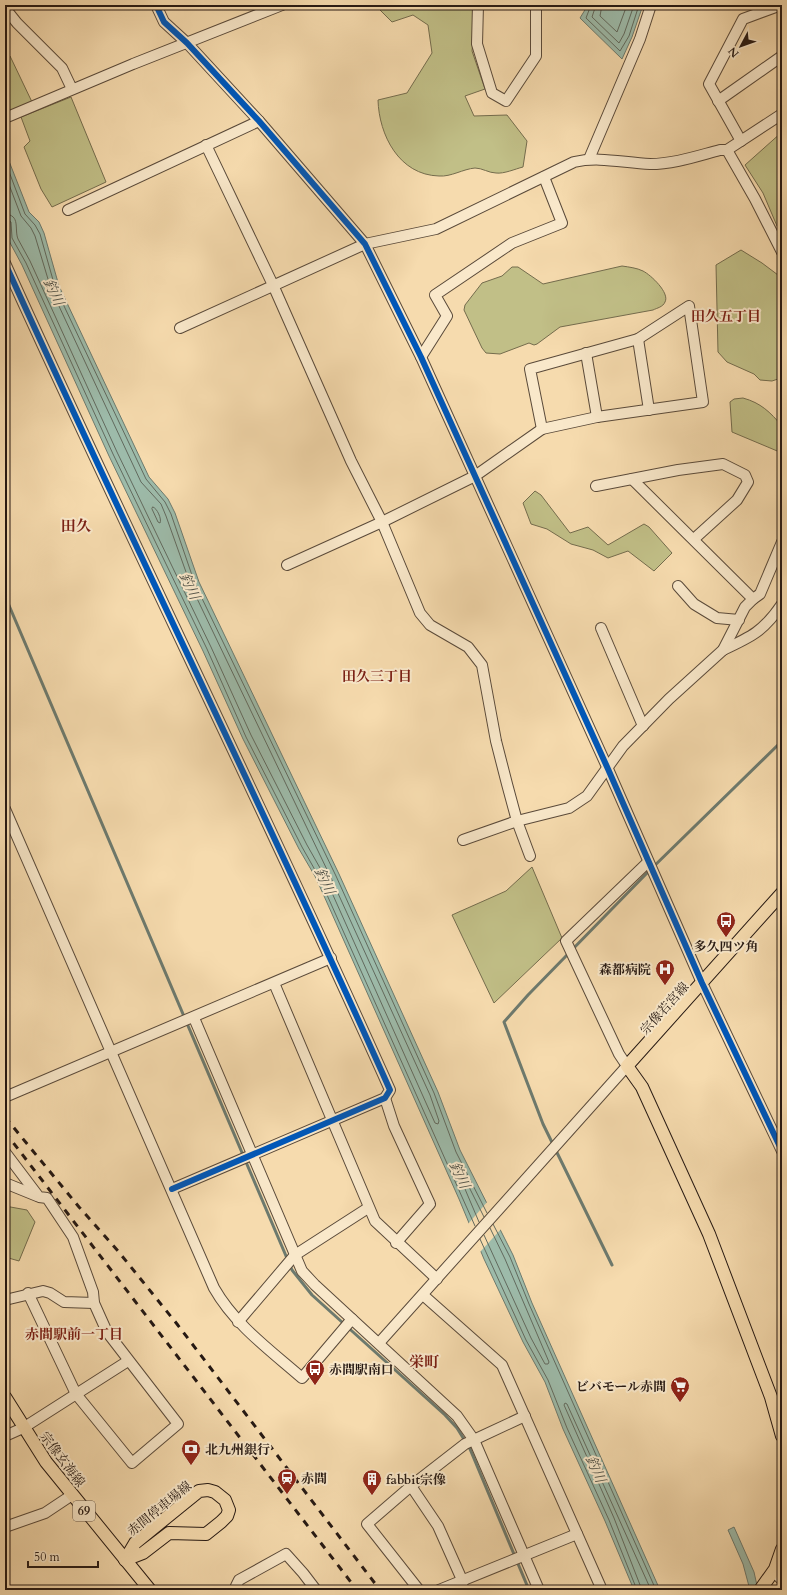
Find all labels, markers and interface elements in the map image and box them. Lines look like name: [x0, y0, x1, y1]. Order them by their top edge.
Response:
north arrow: [721, 26, 761, 66]
text: N: [725, 43, 743, 61]
water label: 釣川: [39, 276, 69, 311]
district label: 田久五丁目: [691, 307, 761, 326]
district label: 田久: [61, 516, 91, 536]
water label: 釣川: [175, 570, 205, 605]
district label: 田久三丁目: [342, 667, 412, 686]
water label: 釣川: [310, 865, 340, 900]
bus stop icon: 多久四ツ角: [715, 910, 737, 938]
place label: 多久四ツ角: [693, 938, 759, 956]
hospital icon: 森都病院: [654, 958, 676, 986]
place label: 森都病院: [599, 961, 651, 979]
street label: 宗像若宮線: [636, 978, 693, 1039]
water label: 釣川: [445, 1159, 475, 1194]
district label: 赤間駅前一丁目: [25, 1325, 123, 1344]
district label: 栄町: [409, 1352, 439, 1372]
bus stop icon: 赤間駅南口: [304, 1358, 326, 1386]
place label: 赤間駅南口: [329, 1361, 394, 1379]
supermarket icon: ビバモール赤間: [669, 1375, 691, 1403]
place label: ビバモール赤間: [576, 1378, 666, 1396]
street label: 宗像玄海線: [35, 1428, 89, 1491]
bank icon: 北九州銀行: [180, 1438, 202, 1466]
place label: 北九州銀行: [205, 1441, 270, 1459]
water label: 釣川: [581, 1453, 611, 1488]
station icon: 赤間: [276, 1467, 298, 1495]
building icon: fabbit宗像: [361, 1468, 383, 1496]
place label: 赤間: [301, 1470, 327, 1488]
place label: fabbit宗像: [386, 1471, 446, 1489]
street label: 赤間停車場線: [124, 1477, 196, 1540]
road number: 69: [73, 1501, 95, 1521]
scale bar: [28, 1543, 98, 1569]
text: 50 m: [34, 1549, 61, 1565]

